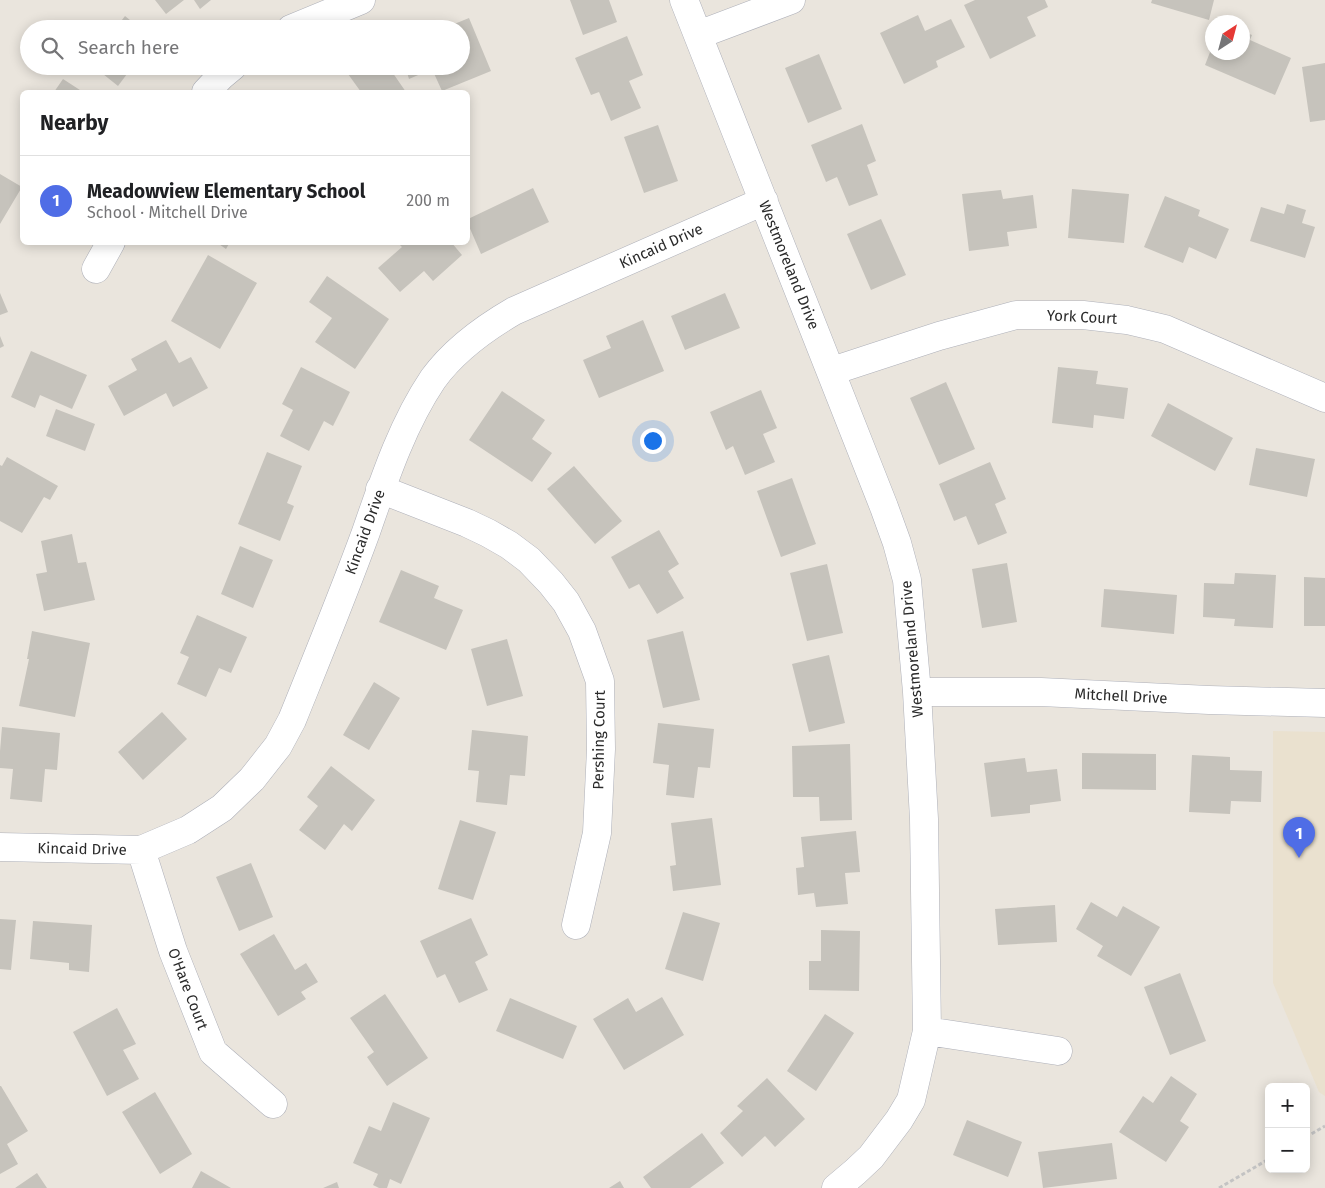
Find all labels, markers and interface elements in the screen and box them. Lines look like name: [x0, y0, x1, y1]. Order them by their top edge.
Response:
north arrow: [1205, 15, 1250, 60]
search box: [20, 20, 470, 75]
icon: search: [38, 34, 66, 62]
text: Search here: [78, 36, 179, 59]
text: Nearby: [40, 110, 108, 136]
text: Meadowview Elementary School: [87, 180, 365, 203]
text: 1: [52, 191, 60, 210]
text: 200 m: [406, 191, 450, 210]
street label: Westmoreland Drive: [755, 198, 823, 332]
text: School · Mitchell Drive: [87, 203, 248, 222]
street label: Kincaid Drive: [617, 220, 705, 272]
street label: York Court: [1046, 306, 1118, 328]
your location: [640, 428, 666, 454]
street label: Kincaid Drive: [341, 487, 389, 577]
street label: Westmoreland Drive: [897, 580, 927, 718]
street label: Mitchell Drive: [1074, 685, 1168, 707]
street label: Pershing Court: [589, 690, 609, 790]
pin: 1: [1283, 817, 1315, 858]
street label: Kincaid Drive: [37, 839, 127, 859]
street label: O'Hare Court: [164, 945, 212, 1033]
map controls: [1265, 1083, 1310, 1173]
button: +: [1265, 1083, 1310, 1128]
button: −: [1265, 1128, 1310, 1173]

